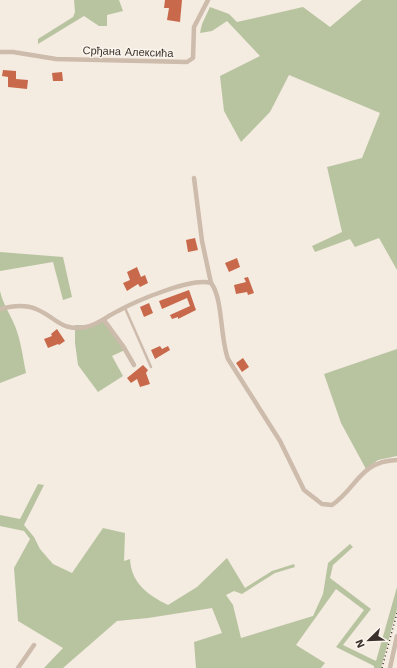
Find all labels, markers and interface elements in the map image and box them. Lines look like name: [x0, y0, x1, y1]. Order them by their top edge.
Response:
street label: Срђана Алексића: [82, 44, 175, 60]
north arrow: [349, 620, 389, 660]
text: N: [353, 637, 368, 650]

